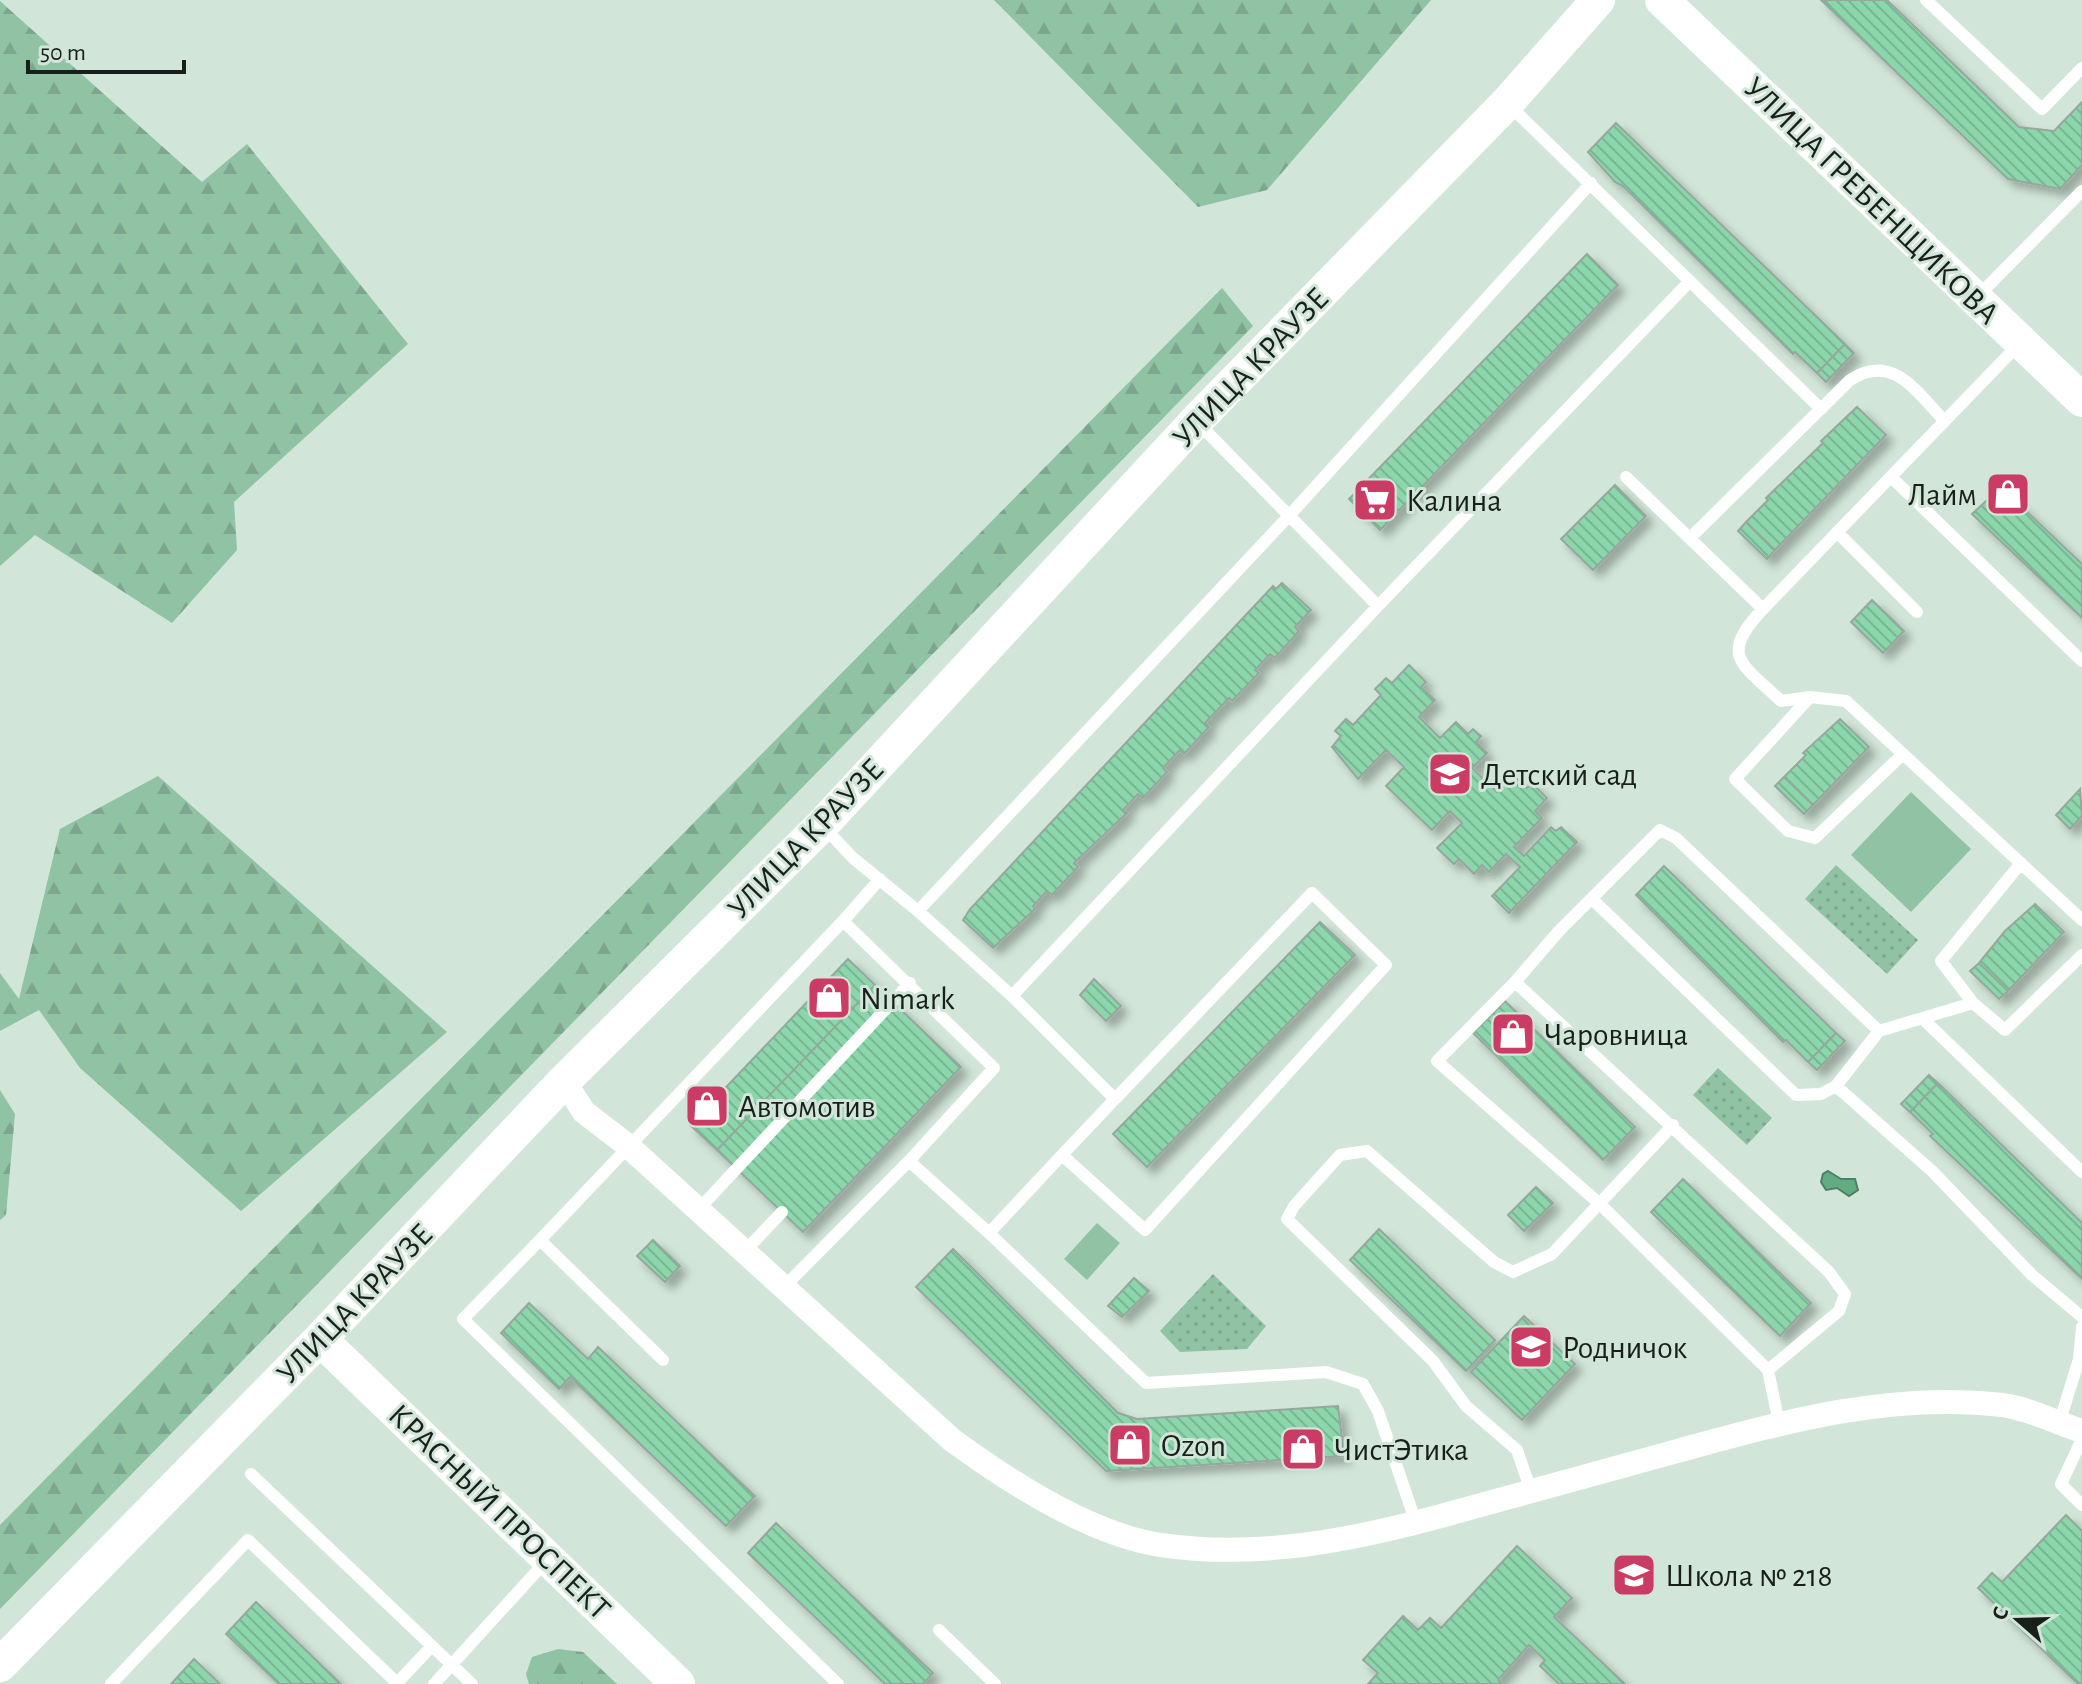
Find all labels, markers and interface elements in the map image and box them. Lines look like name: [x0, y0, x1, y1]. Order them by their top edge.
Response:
scale bar: [28, 24, 184, 74]
text: 50 m: [40, 41, 86, 65]
street label: УЛИЦА ГРЕБЕНЩИКОВА: [1738, 71, 2005, 331]
street label: УЛИЦА КРАУЗЕ: [1167, 282, 1335, 454]
shop icon: Лайм: [1984, 470, 2032, 518]
supermarket icon: Калина: [1351, 476, 1399, 524]
place label: Лайм: [1908, 479, 1977, 511]
place label: Калина: [1406, 485, 1502, 517]
school or university icon: Детский сад: [1426, 750, 1474, 798]
street label: УЛИЦА КРАУЗЕ: [722, 753, 890, 925]
place label: Детский сад: [1481, 759, 1637, 791]
shop icon: Nimark: [805, 974, 853, 1022]
place label: Nimark: [860, 983, 955, 1015]
shop icon: Чаровница: [1489, 1010, 1537, 1058]
place label: Чаровница: [1544, 1019, 1688, 1051]
shop icon: Автомотив: [683, 1082, 731, 1130]
place label: Автомотив: [738, 1091, 876, 1123]
street label: УЛИЦА КРАУЗЕ: [271, 1218, 439, 1390]
school or university icon: Родничок: [1507, 1323, 1555, 1371]
place label: Родничок: [1562, 1332, 1687, 1364]
street label: КРАСНЫЙ ПРОСПЕКТ: [382, 1398, 616, 1625]
shop icon: Ozon: [1106, 1421, 1154, 1469]
shop icon: ЧистЭтика: [1279, 1425, 1327, 1473]
place label: Ozon: [1161, 1430, 1226, 1462]
place label: ЧистЭтика: [1334, 1434, 1469, 1466]
school or university icon: Школа № 218: [1610, 1551, 1658, 1599]
place label: Школа № 218: [1665, 1560, 1833, 1592]
north arrow: [1978, 1580, 2058, 1660]
text: С: [1988, 1604, 2013, 1623]

